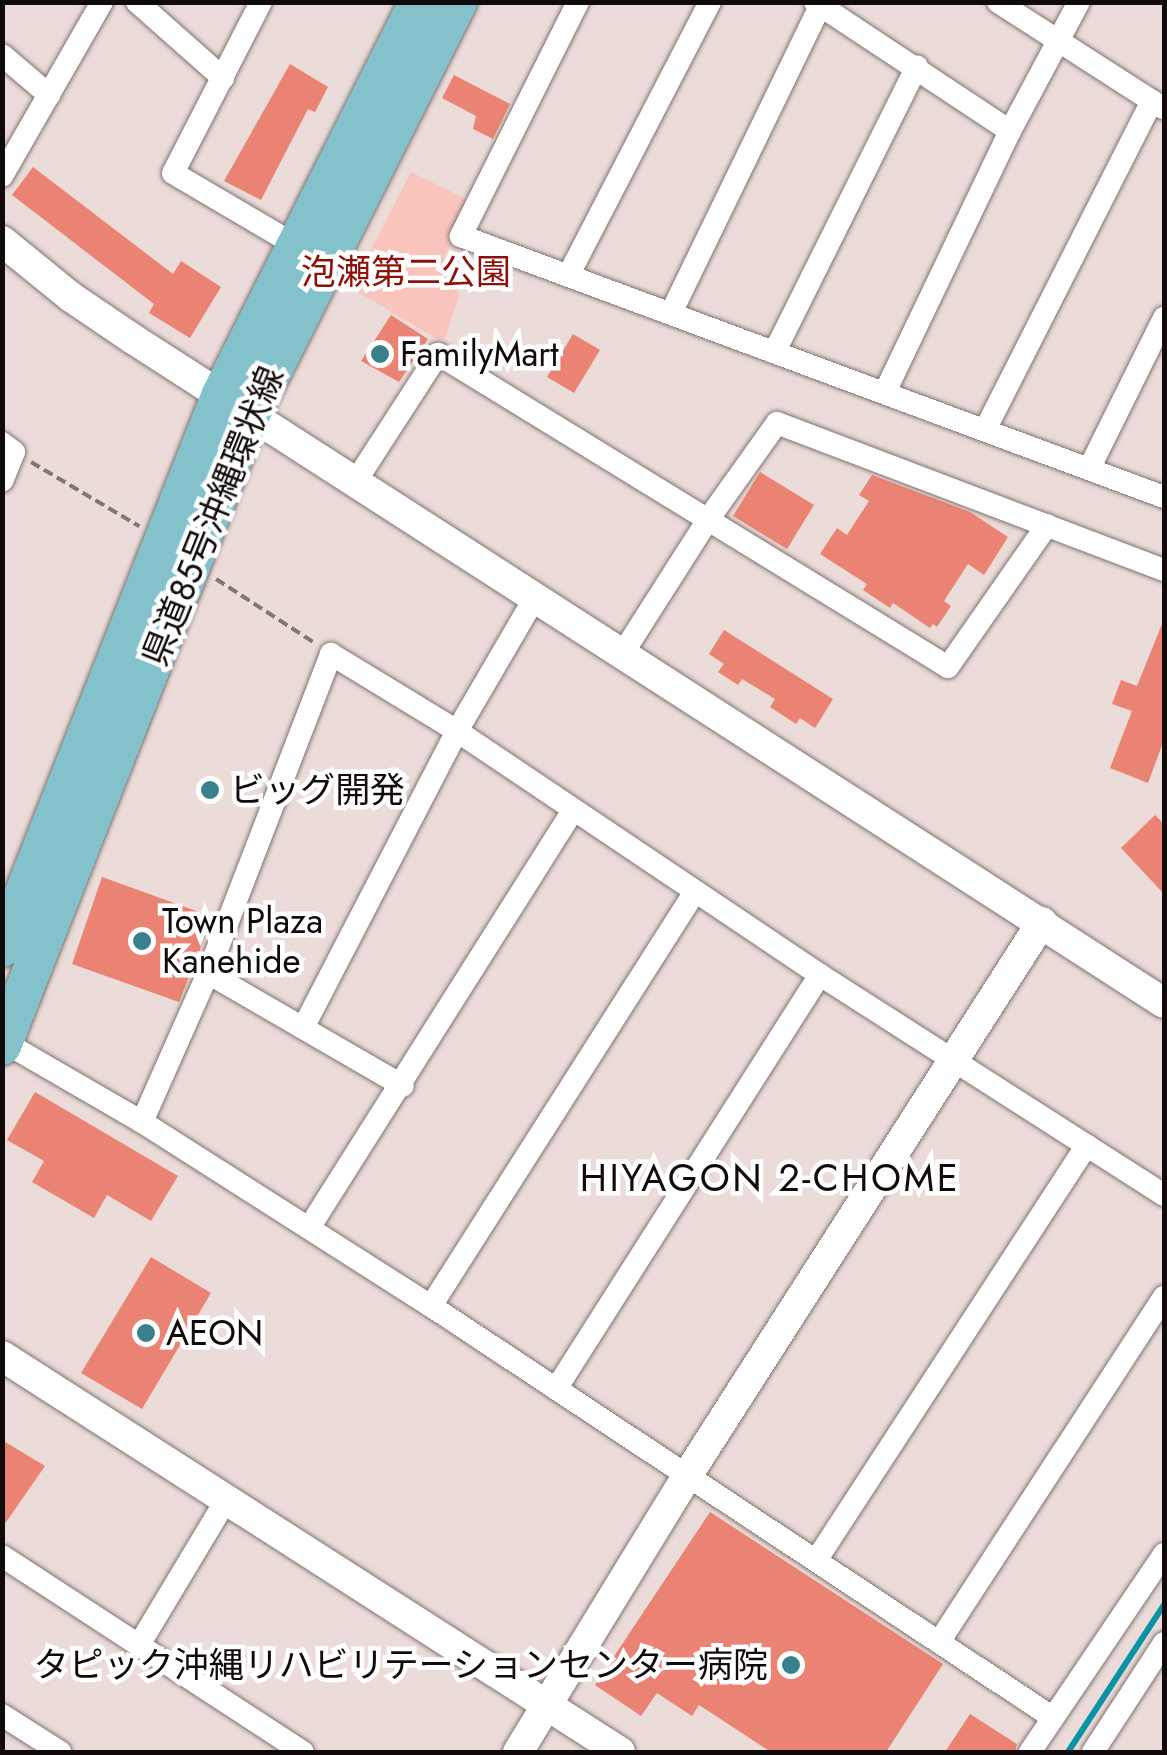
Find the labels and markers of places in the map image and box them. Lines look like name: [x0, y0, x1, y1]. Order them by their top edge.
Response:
place label: FamilyMart: [400, 333, 559, 375]
marker: FamilyMart: [369, 343, 391, 365]
place label: ビッグ開発: [230, 769, 405, 811]
marker: ビッグ開発: [199, 779, 221, 801]
place label: Town Plaza Kanehide: [162, 900, 323, 982]
marker: Town Plaza Kanehide: [131, 930, 153, 952]
place label: AEON: [166, 1312, 263, 1354]
marker: AEON: [135, 1322, 157, 1344]
place label: タピック沖縄リハビリテーションセンター病院: [33, 1644, 768, 1686]
marker: タピック沖縄リハビリテーションセンター病院: [778, 1652, 804, 1678]

